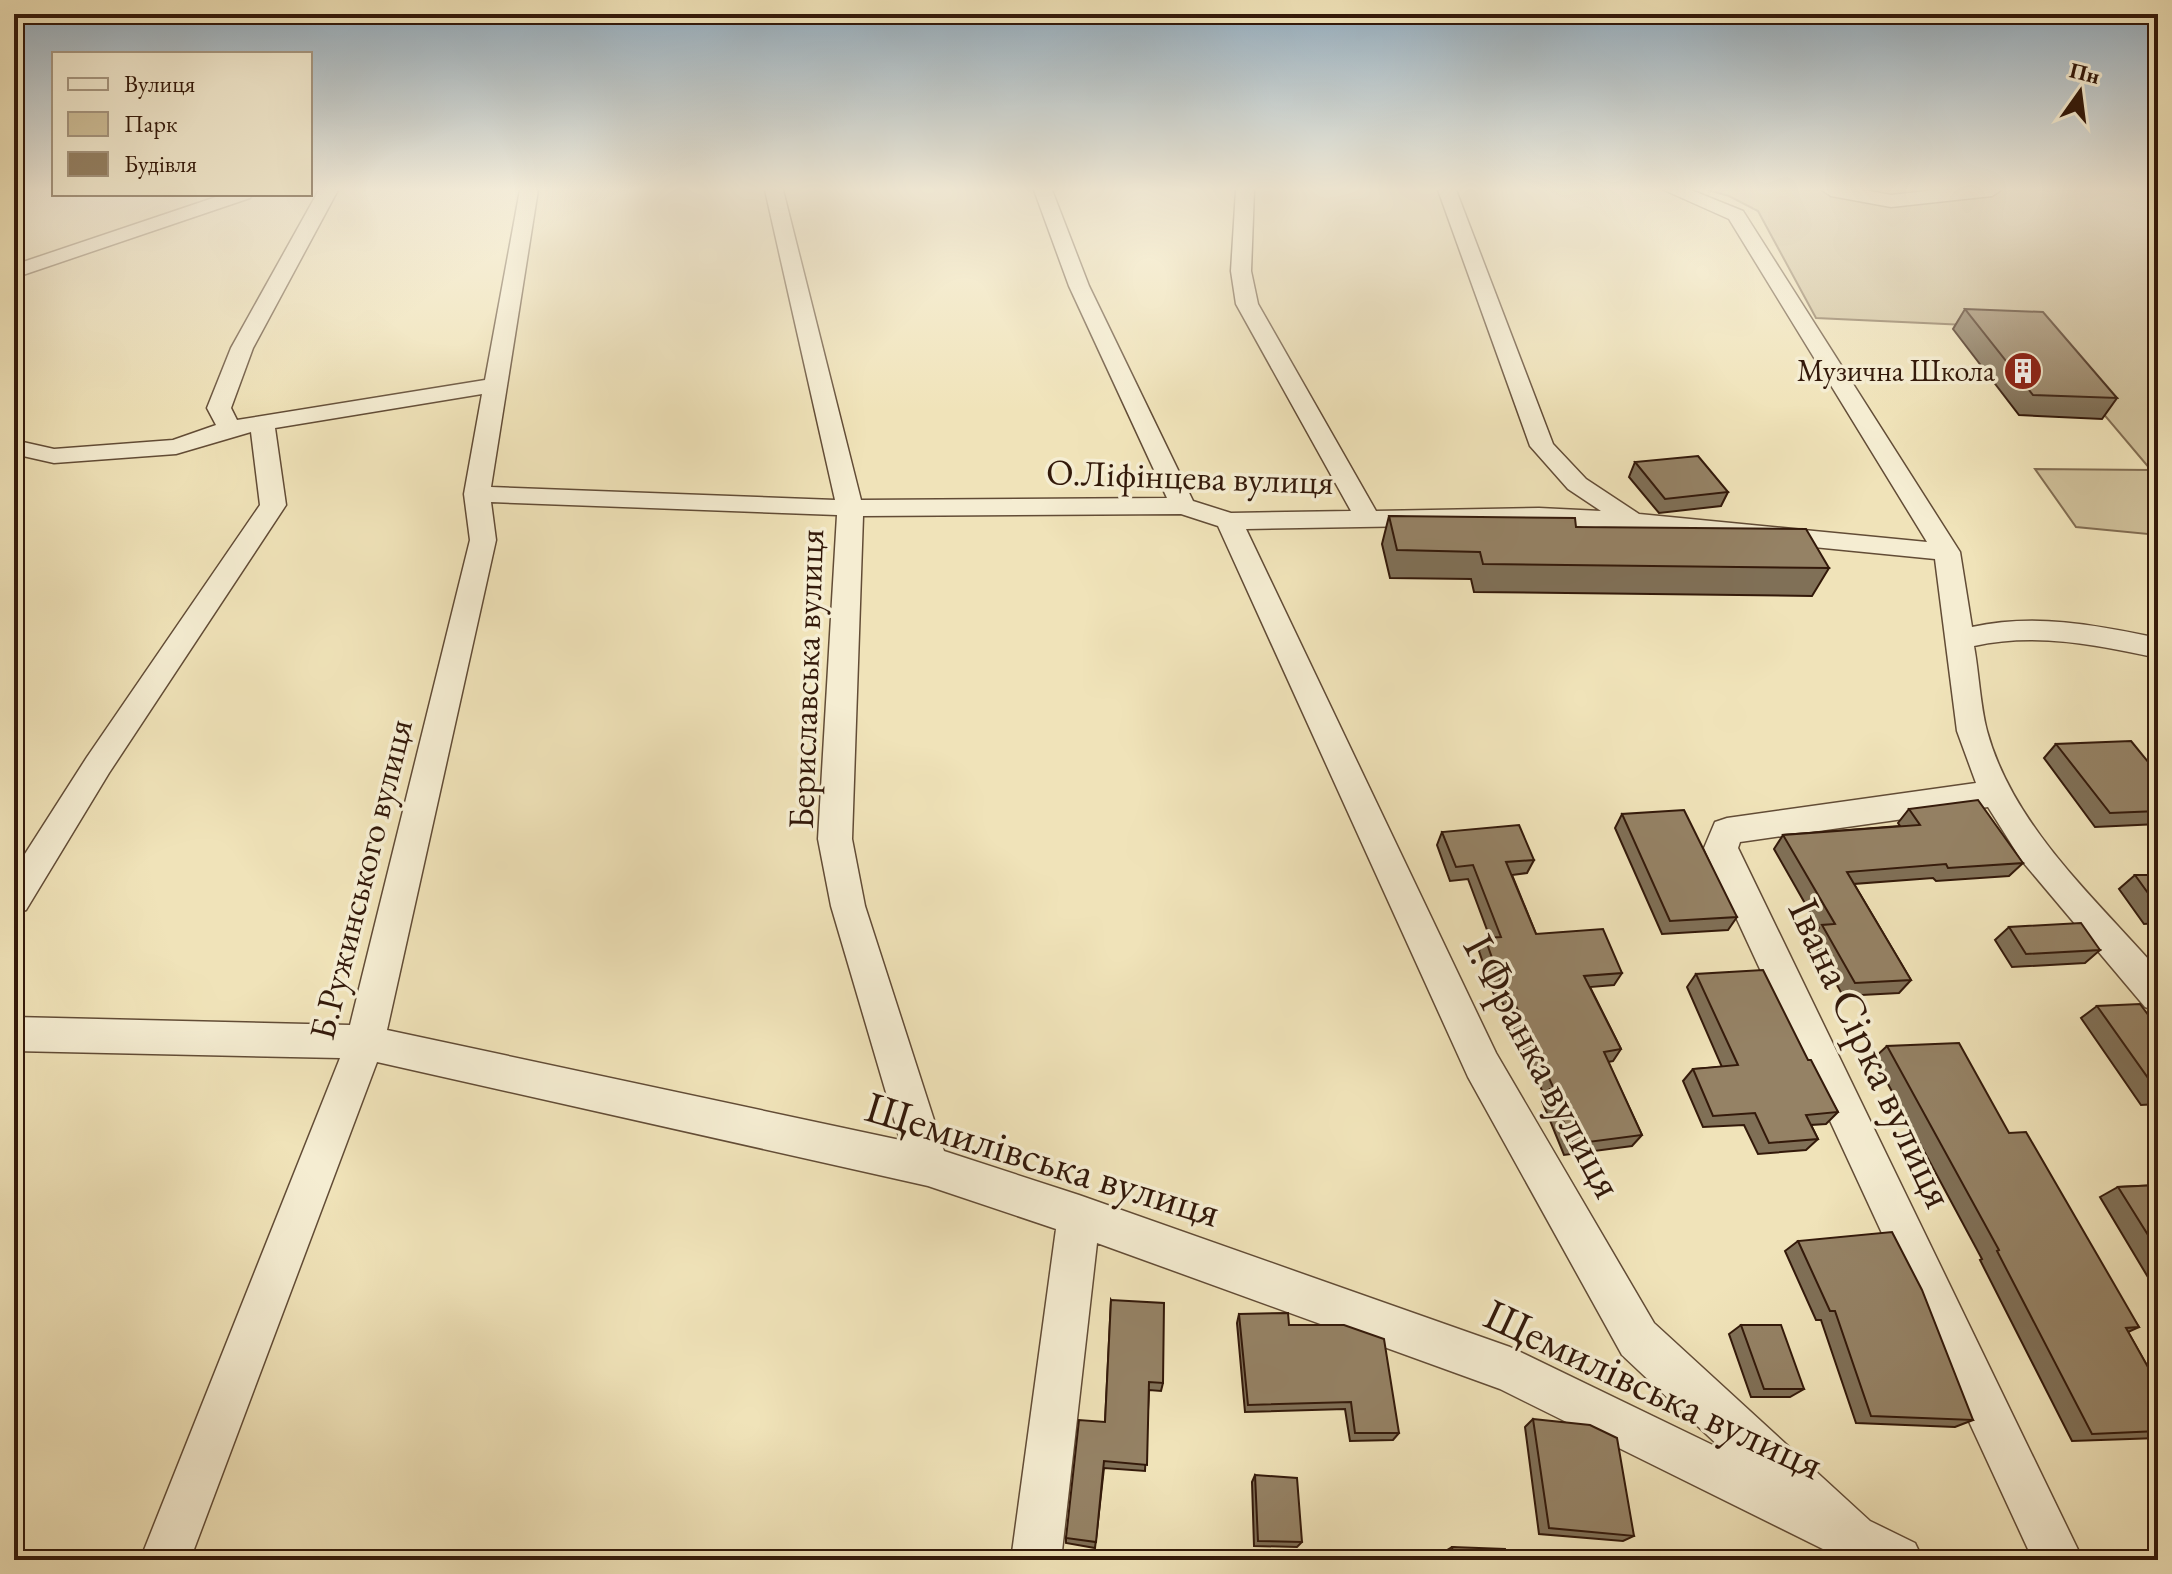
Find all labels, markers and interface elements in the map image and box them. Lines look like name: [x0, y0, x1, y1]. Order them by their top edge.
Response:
legend: [52, 52, 312, 196]
north arrow: [2040, 52, 2120, 132]
text: Пн: [2067, 55, 2103, 91]
text: Вулиця: [124, 68, 196, 99]
text: Парк: [124, 108, 178, 139]
text: Будівля: [124, 148, 197, 179]
building icon: Музична Школа: [2002, 350, 2044, 392]
place label: Музична Школа: [1797, 351, 1995, 390]
street label: О.Ліфінцева вулиця: [1045, 448, 1335, 505]
street label: Бериславська вулиця: [777, 528, 834, 830]
street label: Б.Ружинського вулиця: [298, 714, 423, 1044]
street label: Івана Сірка вулиця: [1776, 889, 1969, 1217]
street label: І.Франка вулиця: [1451, 924, 1638, 1207]
street label: Щемилівська вулиця: [859, 1077, 1227, 1240]
street label: Щемилівська вулиця: [1475, 1285, 1833, 1492]

